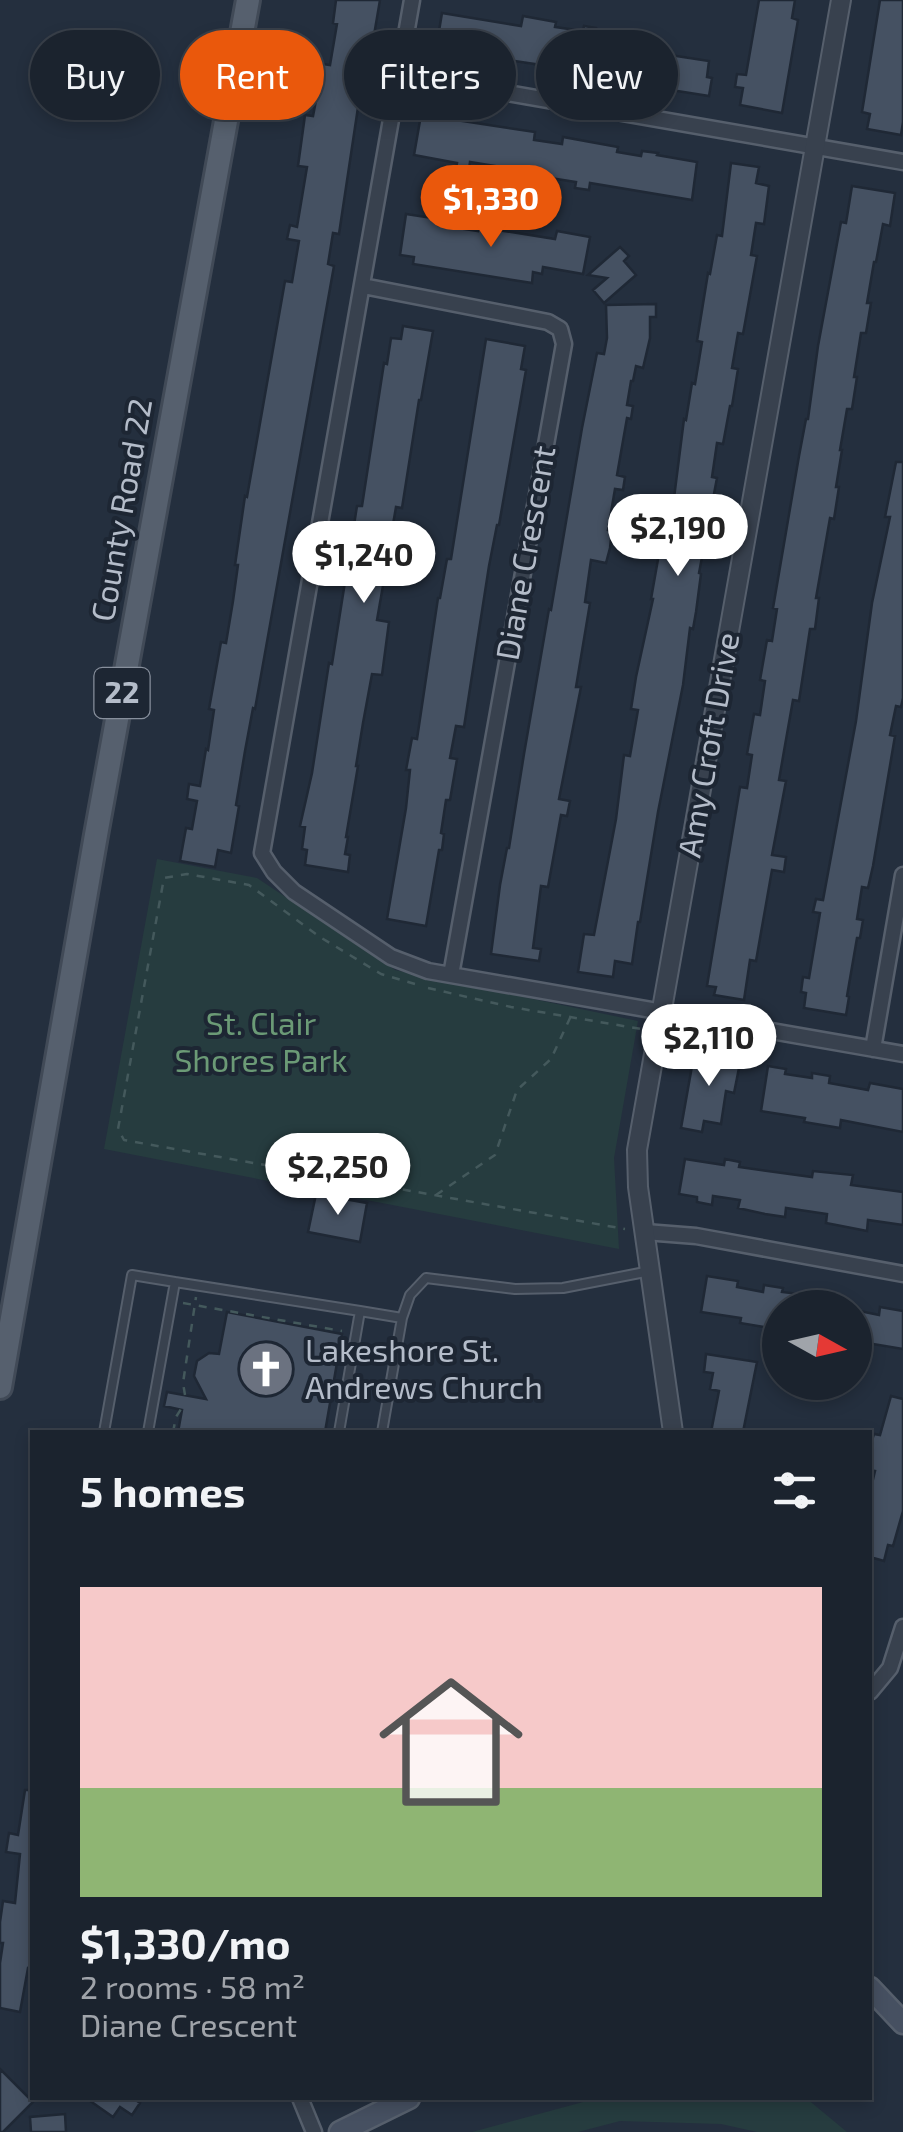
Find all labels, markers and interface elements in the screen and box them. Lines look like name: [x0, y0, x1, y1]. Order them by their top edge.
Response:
chip: Buy: [30, 30, 160, 120]
chip: Rent: [180, 30, 324, 120]
chip: Filters: [344, 30, 516, 120]
chip: New: [536, 30, 678, 120]
pin: $1,330: [410, 165, 572, 250]
text: $1,330: [443, 178, 539, 216]
street label: County Road 22: [82, 395, 158, 624]
street label: Diane Crescent: [486, 442, 562, 663]
pin: $2,190: [597, 494, 759, 579]
text: $2,190: [630, 507, 726, 545]
pin: $1,240: [283, 521, 445, 606]
text: $1,240: [314, 534, 414, 572]
street label: Amy Croft Drive: [669, 629, 745, 860]
road number: 22: [94, 668, 150, 718]
park label: St. Clair Shores Park: [174, 1003, 348, 1078]
pin: $2,110: [628, 1004, 790, 1089]
text: $2,110: [663, 1017, 755, 1055]
pin: $2,250: [257, 1133, 419, 1218]
text: $2,250: [287, 1146, 389, 1184]
north arrow: [762, 1290, 872, 1400]
map controls: [762, 1290, 872, 1400]
place label: Lakeshore St. Andrews Church: [305, 1330, 543, 1405]
church icon: Lakeshore St. Andrews Church: [236, 1339, 296, 1399]
icon: filters: [767, 1463, 822, 1518]
text: 5 homes: [80, 1465, 245, 1515]
icon: home: [361, 1652, 541, 1832]
text: $1,330/mo: [80, 1917, 290, 1967]
text: 2 rooms · 58 m²: [80, 1967, 305, 2005]
text: Diane Crescent: [80, 2005, 297, 2043]

